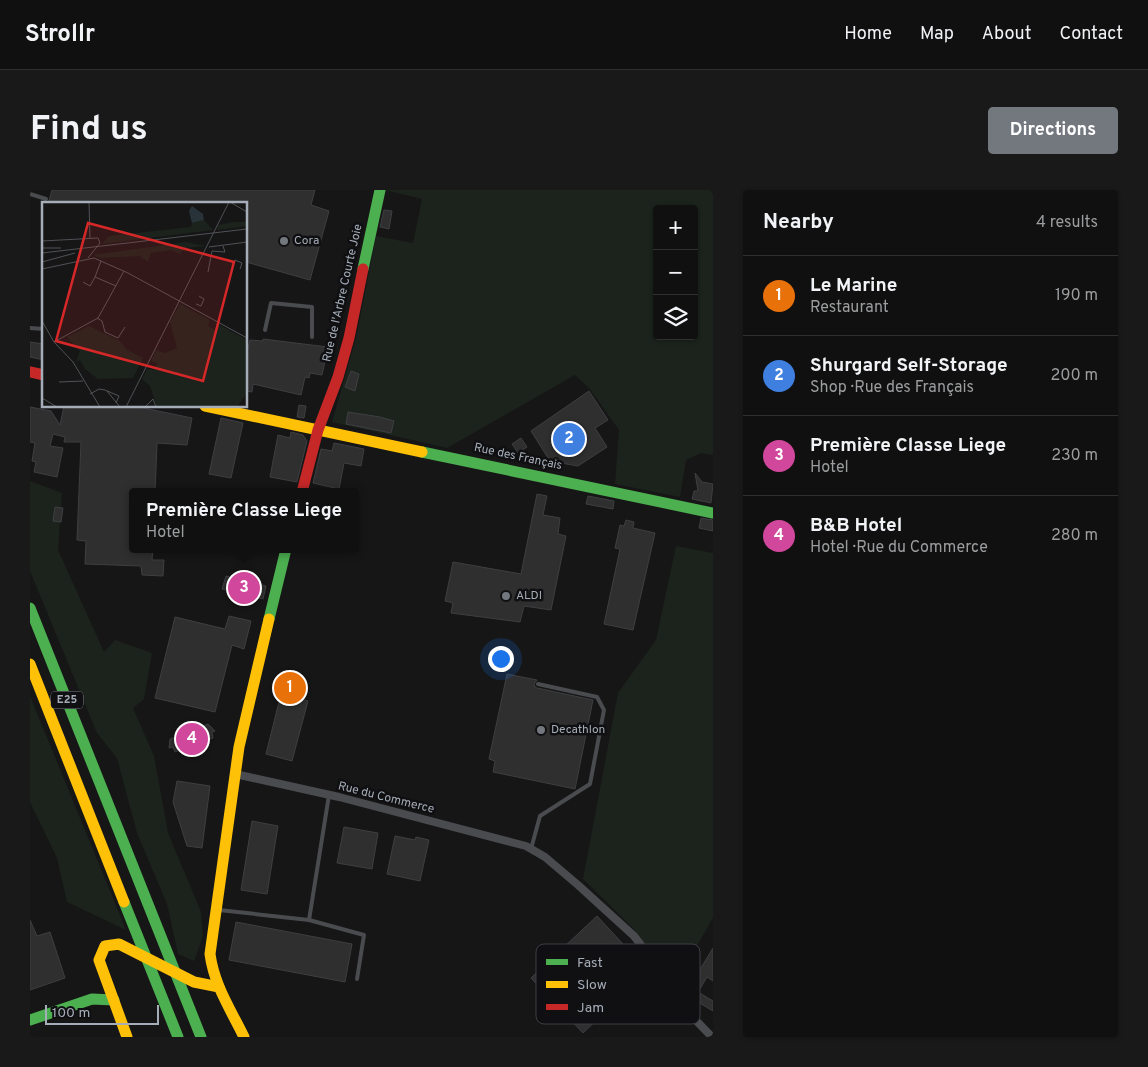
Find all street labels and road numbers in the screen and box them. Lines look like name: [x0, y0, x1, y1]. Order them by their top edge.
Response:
street label: Rue de l'Arbre Courte Joie: [319, 222, 367, 364]
street label: Rue des Français: [472, 440, 564, 474]
road number: E25: [51, 692, 83, 708]
street label: Rue du Commerce: [336, 778, 436, 818]

